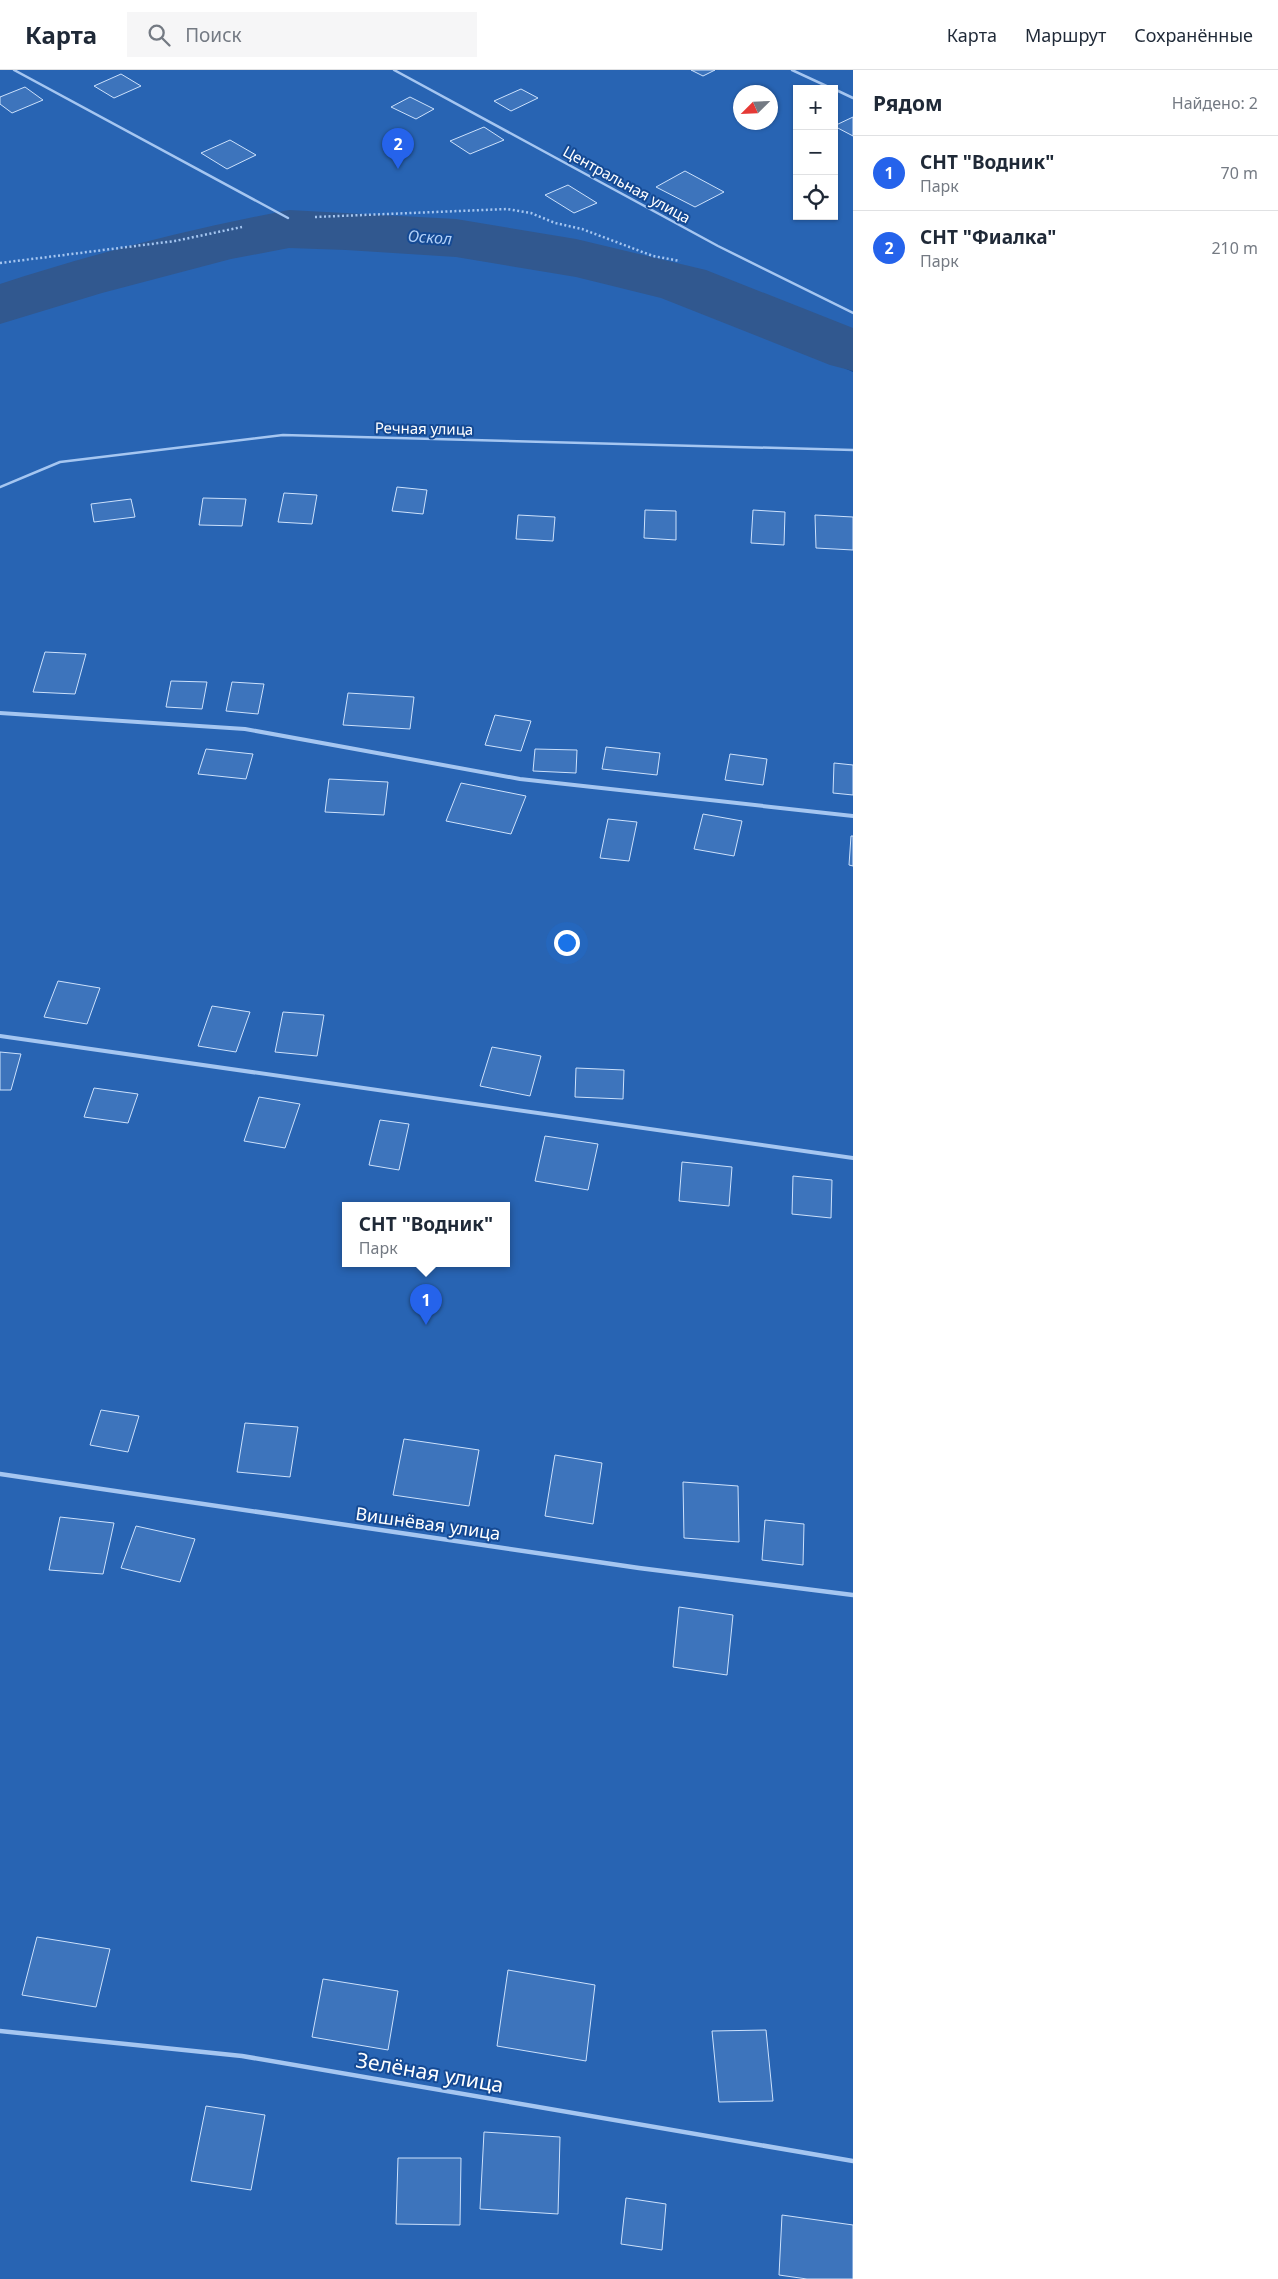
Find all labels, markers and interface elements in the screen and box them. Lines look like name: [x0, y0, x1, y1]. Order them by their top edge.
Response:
search box: [127, 12, 477, 57]
text: Карта: [25, 18, 97, 51]
icon: search: [145, 21, 173, 49]
text: Поиск: [185, 22, 242, 48]
text: Карта: [947, 23, 997, 47]
text: Маршрут: [1025, 23, 1106, 47]
text: Сохранённые: [1134, 23, 1253, 47]
north arrow: [733, 85, 778, 130]
map controls: [793, 85, 838, 220]
button: +: [793, 85, 838, 130]
text: Рядом: [873, 89, 943, 117]
text: Найдено: 2: [1172, 92, 1258, 114]
pin: 2: [382, 128, 414, 169]
button: −: [793, 130, 838, 175]
street label: Центральная улица: [560, 141, 694, 227]
text: СНТ "Водник": [920, 149, 1054, 175]
text: 1: [884, 162, 894, 184]
text: 70 m: [1221, 162, 1258, 184]
button: locate: [793, 175, 838, 220]
text: Парк: [920, 175, 959, 197]
water label: Оскол: [407, 224, 453, 250]
text: СНТ "Фиалка": [920, 224, 1056, 250]
text: 2: [884, 237, 894, 259]
text: 210 m: [1211, 237, 1258, 259]
text: Парк: [920, 250, 959, 272]
street label: Речная улица: [375, 417, 473, 439]
your location: [554, 930, 580, 956]
popup: [342, 1202, 510, 1267]
text: СНТ "Водник": [359, 1211, 493, 1237]
text: Парк: [359, 1237, 398, 1259]
pin: 1: [410, 1284, 442, 1325]
street label: Вишнёвая улица: [354, 1501, 502, 1545]
street label: Зелёная улица: [354, 2045, 506, 2099]

